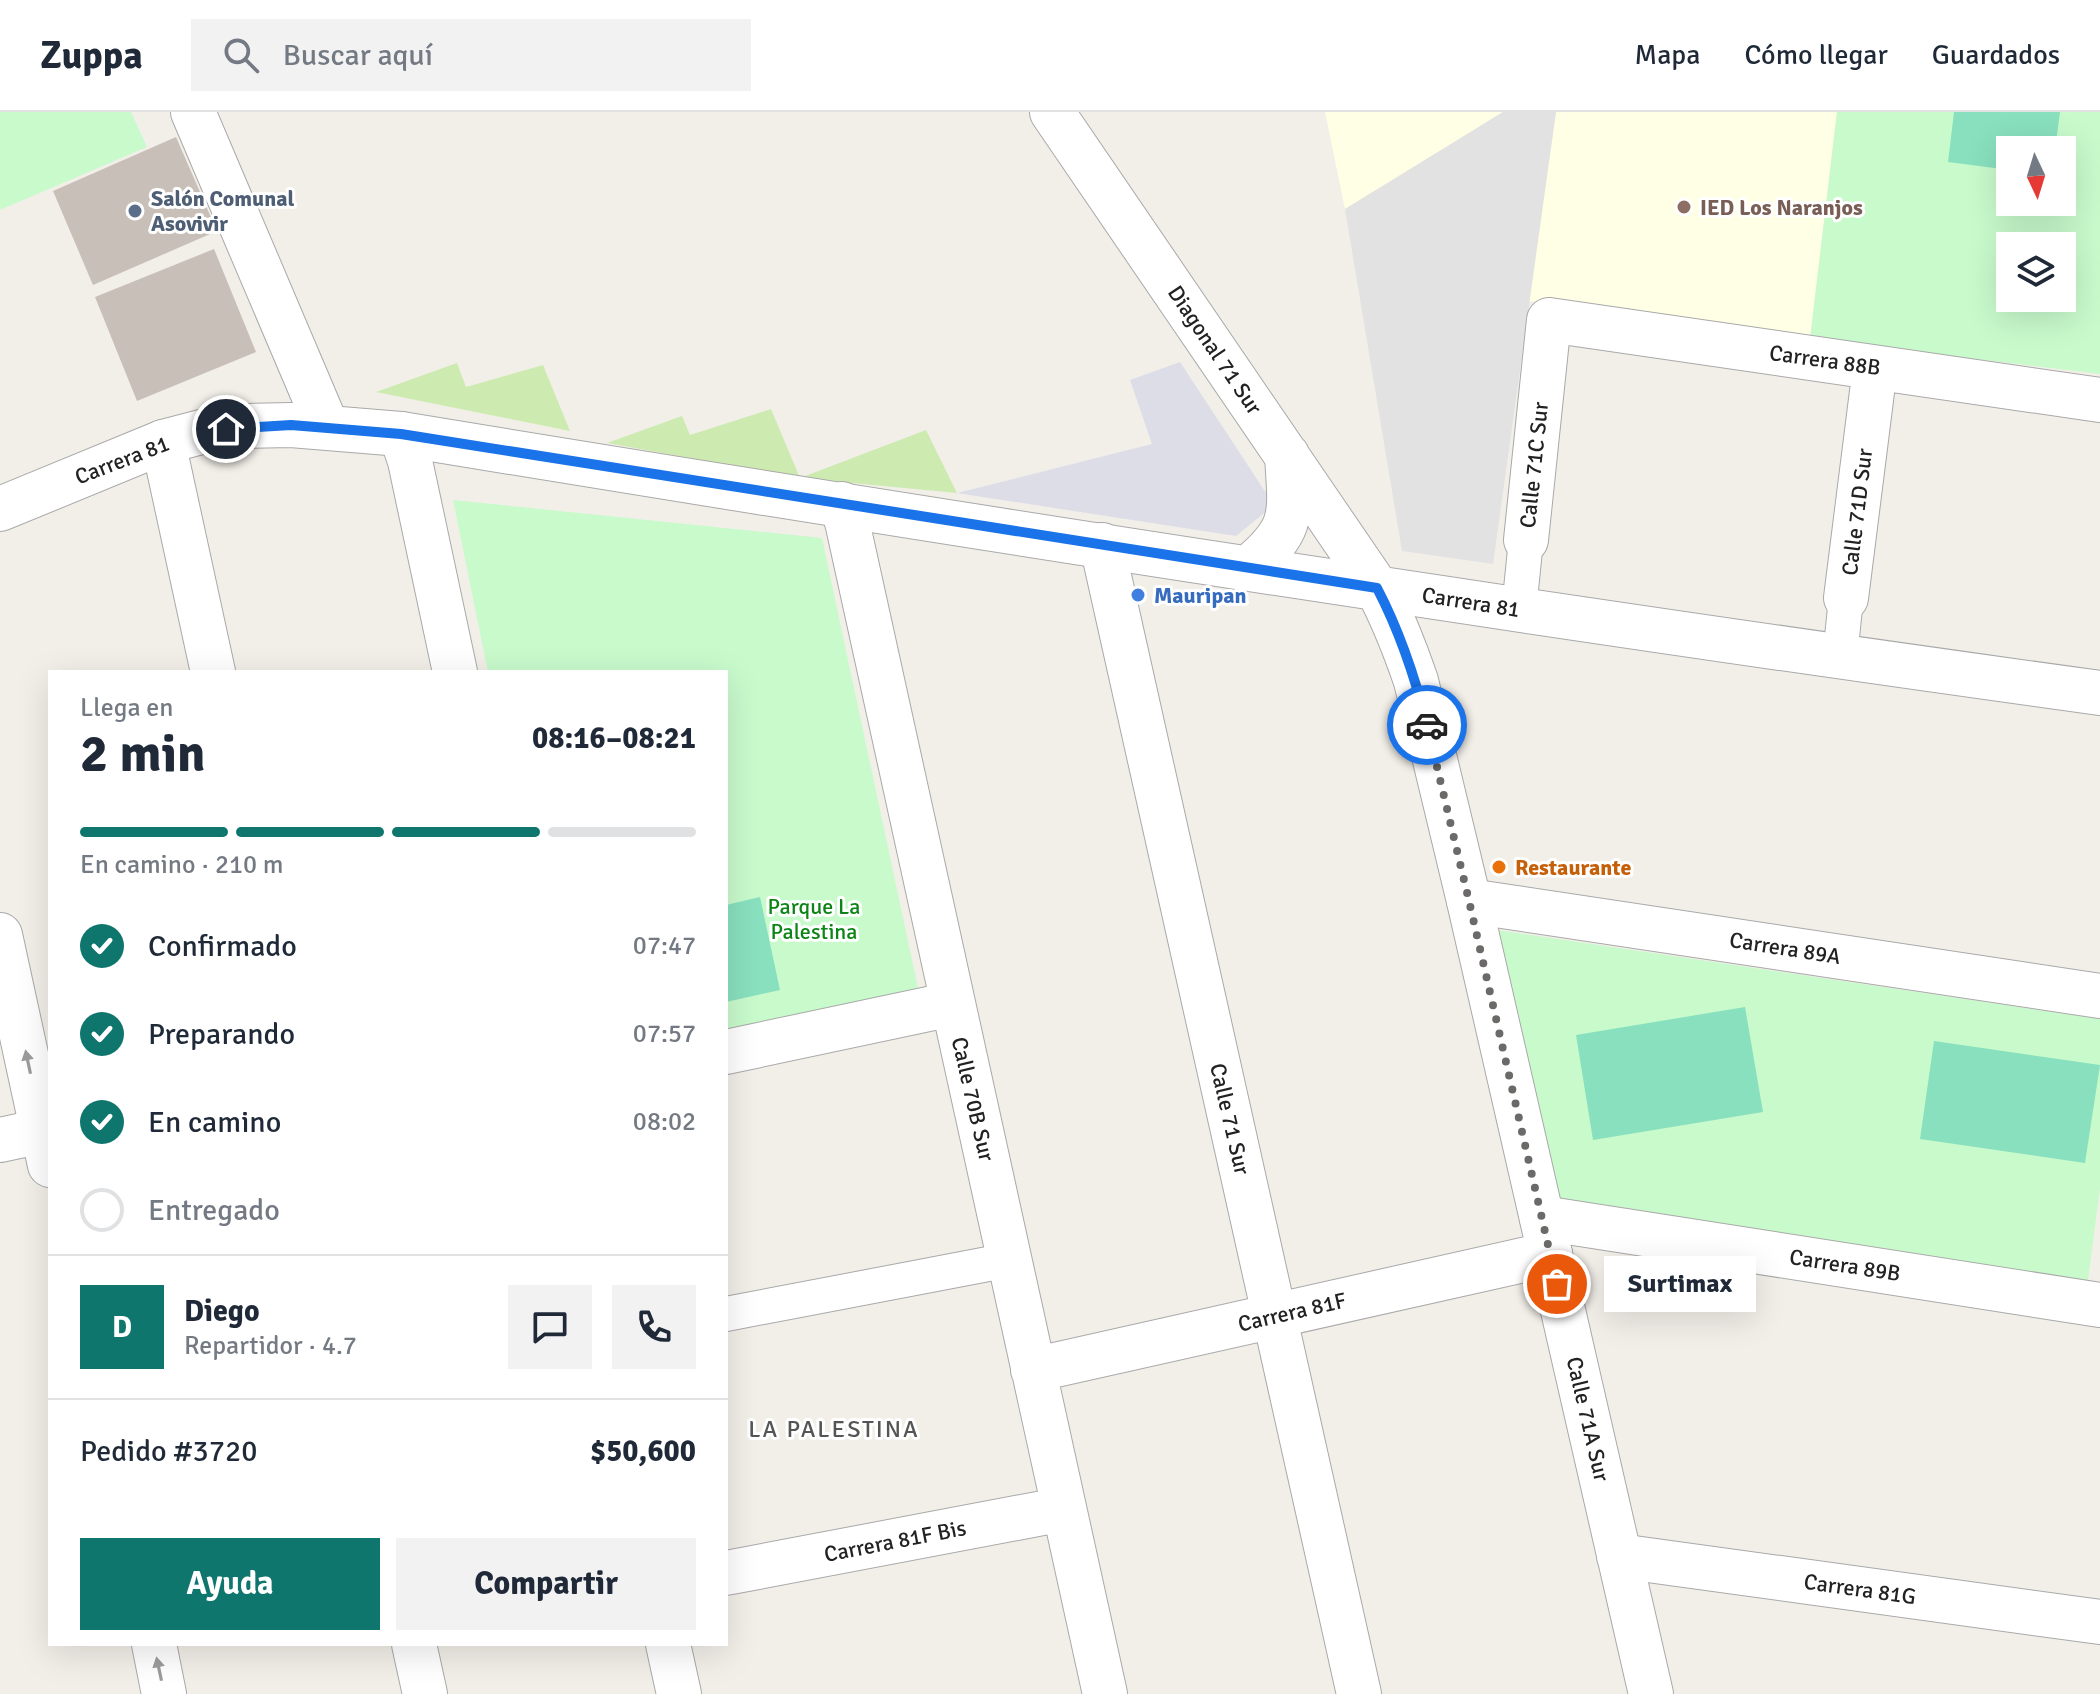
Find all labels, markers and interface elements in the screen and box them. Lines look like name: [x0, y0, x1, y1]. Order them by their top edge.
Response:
search box: [191, 19, 751, 91]
text: Zuppa: [40, 32, 143, 79]
icon: search: [219, 33, 263, 77]
text: Buscar aquí: [283, 37, 433, 74]
text: Mapa: [1635, 38, 1700, 72]
text: Cómo llegar: [1744, 38, 1888, 72]
text: Guardados: [1932, 38, 2060, 72]
north arrow: [1996, 136, 2076, 216]
map controls: [1996, 136, 2076, 312]
place label: Salón Comunal Asovivir: [151, 185, 295, 237]
place label: IED Los Naranjos: [1700, 194, 1863, 221]
marker: IED Los Naranjos: [1675, 198, 1693, 216]
marker: Salón Comunal Asovivir: [126, 202, 144, 220]
button: layers: [1996, 232, 2076, 312]
street label: Diagonal 71 Sur: [1162, 280, 1268, 420]
street label: Carrera 88B: [1768, 339, 1882, 381]
pin: [192, 395, 260, 463]
street label: Calle 71C Sur: [1514, 401, 1554, 529]
icon: home: [204, 407, 248, 451]
street label: Carrera 81: [71, 430, 173, 490]
street label: Calle 71D Sur: [1836, 447, 1878, 577]
street label: Carrera 81: [1420, 581, 1522, 623]
place label: Mauripan: [1154, 582, 1247, 609]
marker: Mauripan: [1129, 586, 1147, 604]
courier: [1387, 685, 1467, 765]
text: Llega en: [80, 692, 174, 724]
icon: car: [1405, 703, 1449, 747]
text: 08:16–08:21: [532, 720, 696, 757]
text: 2 min: [80, 722, 206, 786]
text: En camino · 210 m: [80, 849, 283, 881]
place label: Restaurante: [1515, 854, 1631, 881]
marker: Restaurante: [1490, 858, 1508, 876]
park label: Parque La Palestina: [768, 893, 860, 945]
icon: check: [80, 924, 124, 968]
street label: Carrera 89A: [1727, 926, 1843, 970]
text: Confirmado: [148, 928, 297, 965]
text: 07:47: [633, 930, 696, 962]
icon: check: [80, 1012, 124, 1056]
text: Preparando: [148, 1016, 295, 1053]
text: 07:57: [633, 1018, 696, 1050]
street label: Calle 70B Sur: [946, 1034, 1000, 1164]
one-way arrow: [21, 1049, 34, 1074]
street label: Calle 71 Sur: [1204, 1061, 1256, 1177]
icon: check: [80, 1100, 124, 1144]
text: En camino: [148, 1104, 281, 1141]
text: 08:02: [633, 1106, 696, 1138]
text: Entregado: [148, 1192, 280, 1229]
street label: Carrera 89B: [1788, 1243, 1902, 1287]
pin: [1523, 1250, 1591, 1318]
callout: Surtimax: [1605, 1256, 1757, 1312]
icon: bag: [1535, 1262, 1579, 1306]
text: Surtimax: [1628, 1268, 1732, 1300]
button: chat: [508, 1285, 592, 1369]
button: phone: [612, 1285, 696, 1369]
street label: Carrera 81F: [1235, 1286, 1349, 1338]
text: Diego: [184, 1293, 260, 1330]
text: D: [112, 1309, 132, 1346]
text: Repartidor · 4.7: [184, 1330, 357, 1362]
street label: Calle 71A Sur: [1561, 1354, 1615, 1484]
district label: LA PALESTINA: [748, 1414, 920, 1444]
text: Pedido #3720: [80, 1433, 257, 1470]
text: $50,600: [590, 1433, 696, 1470]
street label: Carrera 81F Bis: [822, 1514, 968, 1568]
button: Ayuda: [80, 1538, 380, 1630]
button: Compartir: [396, 1538, 696, 1630]
street label: Carrera 81G: [1802, 1568, 1918, 1610]
one-way arrow: [152, 1656, 165, 1681]

